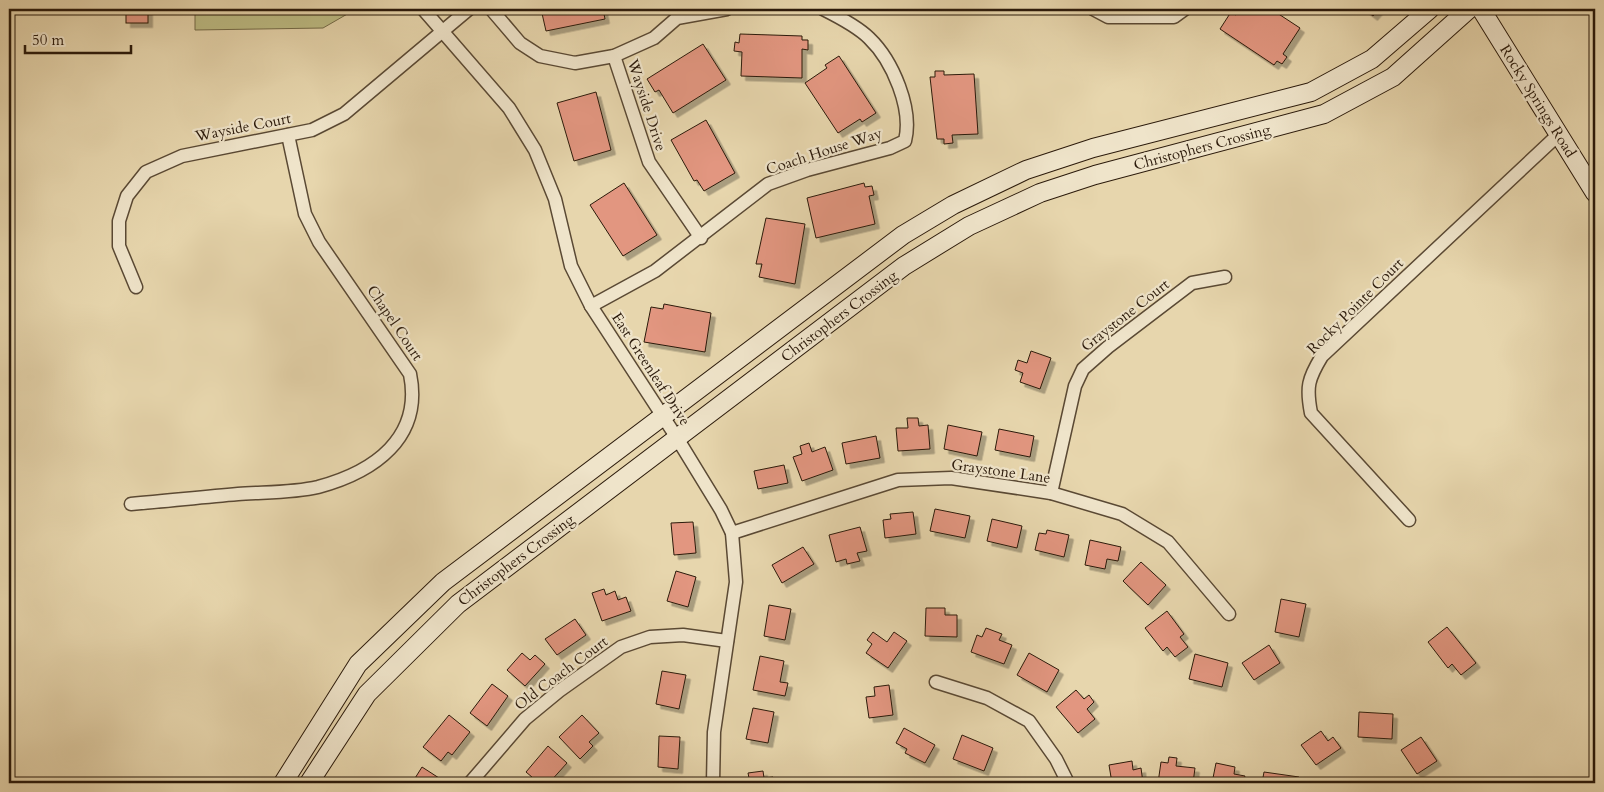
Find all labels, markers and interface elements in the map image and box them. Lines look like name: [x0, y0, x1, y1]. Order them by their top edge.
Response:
scale bar: [25, 22, 131, 54]
text: 50 m: [32, 30, 64, 50]
street label: Rocky Springs Road: [1495, 41, 1581, 161]
street label: Wayside Drive: [622, 56, 671, 154]
street label: Wayside Court: [192, 108, 293, 146]
street label: Christophers Crossing: [1131, 119, 1273, 175]
street label: Coach House Way: [763, 123, 885, 179]
street label: Rocky Pointe Court: [1302, 253, 1408, 359]
street label: Christophers Crossing: [777, 265, 902, 366]
street label: Graystone Court: [1077, 274, 1174, 356]
street label: Chapel Court: [362, 281, 428, 365]
street label: East Greenleaf Drive: [607, 309, 695, 430]
street label: Graystone Lane: [950, 454, 1052, 488]
street label: Christophers Crossing: [454, 509, 579, 610]
street label: Old Coach Court: [510, 631, 612, 715]

